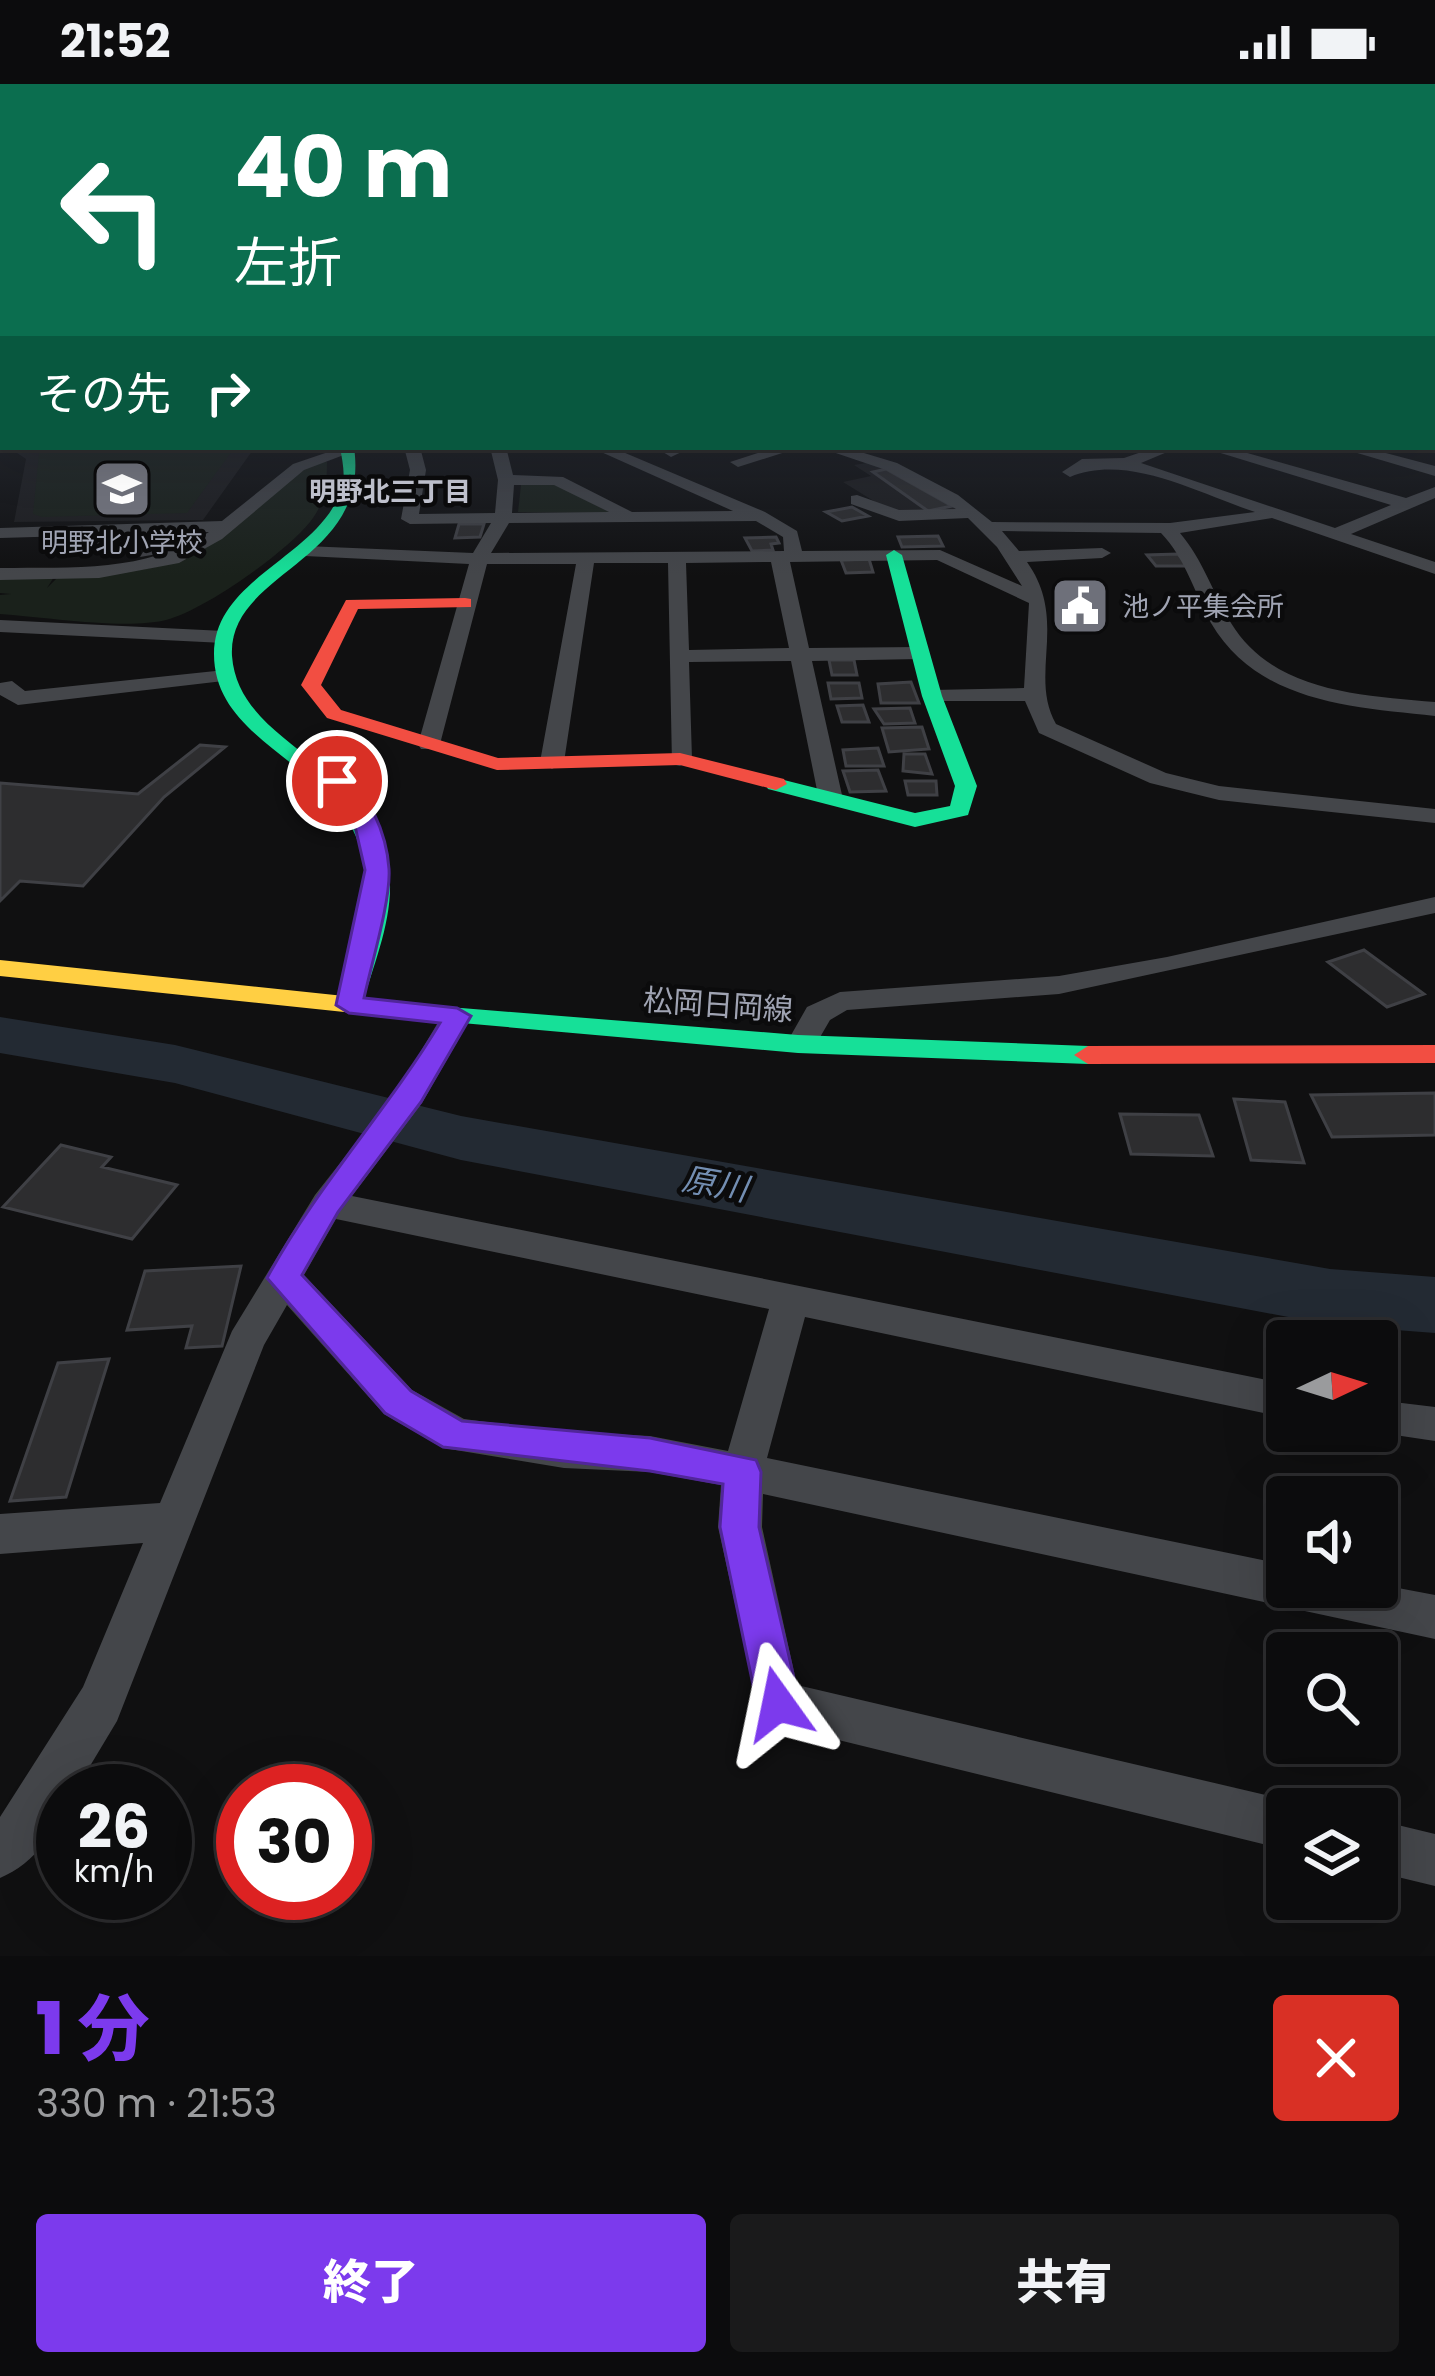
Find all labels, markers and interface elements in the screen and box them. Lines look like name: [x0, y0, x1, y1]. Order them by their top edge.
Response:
text: 21:52: [60, 10, 170, 73]
text: 40 m: [234, 109, 452, 226]
icon: left: [36, 132, 192, 288]
text: 左折: [234, 225, 342, 301]
icon: right: [195, 360, 261, 426]
text: その先: [36, 363, 171, 426]
school or university icon: 明野北小学校: [91, 458, 153, 520]
district label: 明野北三丁目: [309, 473, 471, 510]
place label: 明野北小学校: [41, 524, 203, 561]
public building icon: 池ノ平集会所: [1049, 575, 1111, 637]
place label: 池ノ平集会所: [1122, 588, 1284, 625]
pin: [286, 730, 388, 832]
icon: arrive: [304, 748, 370, 814]
street label: 松岡日岡線: [642, 978, 794, 1032]
water label: 原川: [678, 1155, 755, 1213]
north arrow: [1266, 1320, 1398, 1452]
map controls: [1266, 1320, 1398, 1920]
button: sound: [1266, 1476, 1398, 1608]
button: search: [1266, 1632, 1398, 1764]
position arrow: [715, 1641, 841, 1767]
speed limit sign: 30: [216, 1764, 372, 1920]
text: 26: [78, 1785, 150, 1869]
button: layers: [1266, 1788, 1398, 1920]
text: km/h: [74, 1850, 154, 1893]
text: 1 分: [36, 1978, 150, 2079]
button: close: [1273, 1995, 1399, 2121]
text: 330 m · 21:53: [36, 2076, 277, 2131]
button: 終了: [36, 2214, 706, 2352]
button: 共有: [730, 2214, 1399, 2352]

